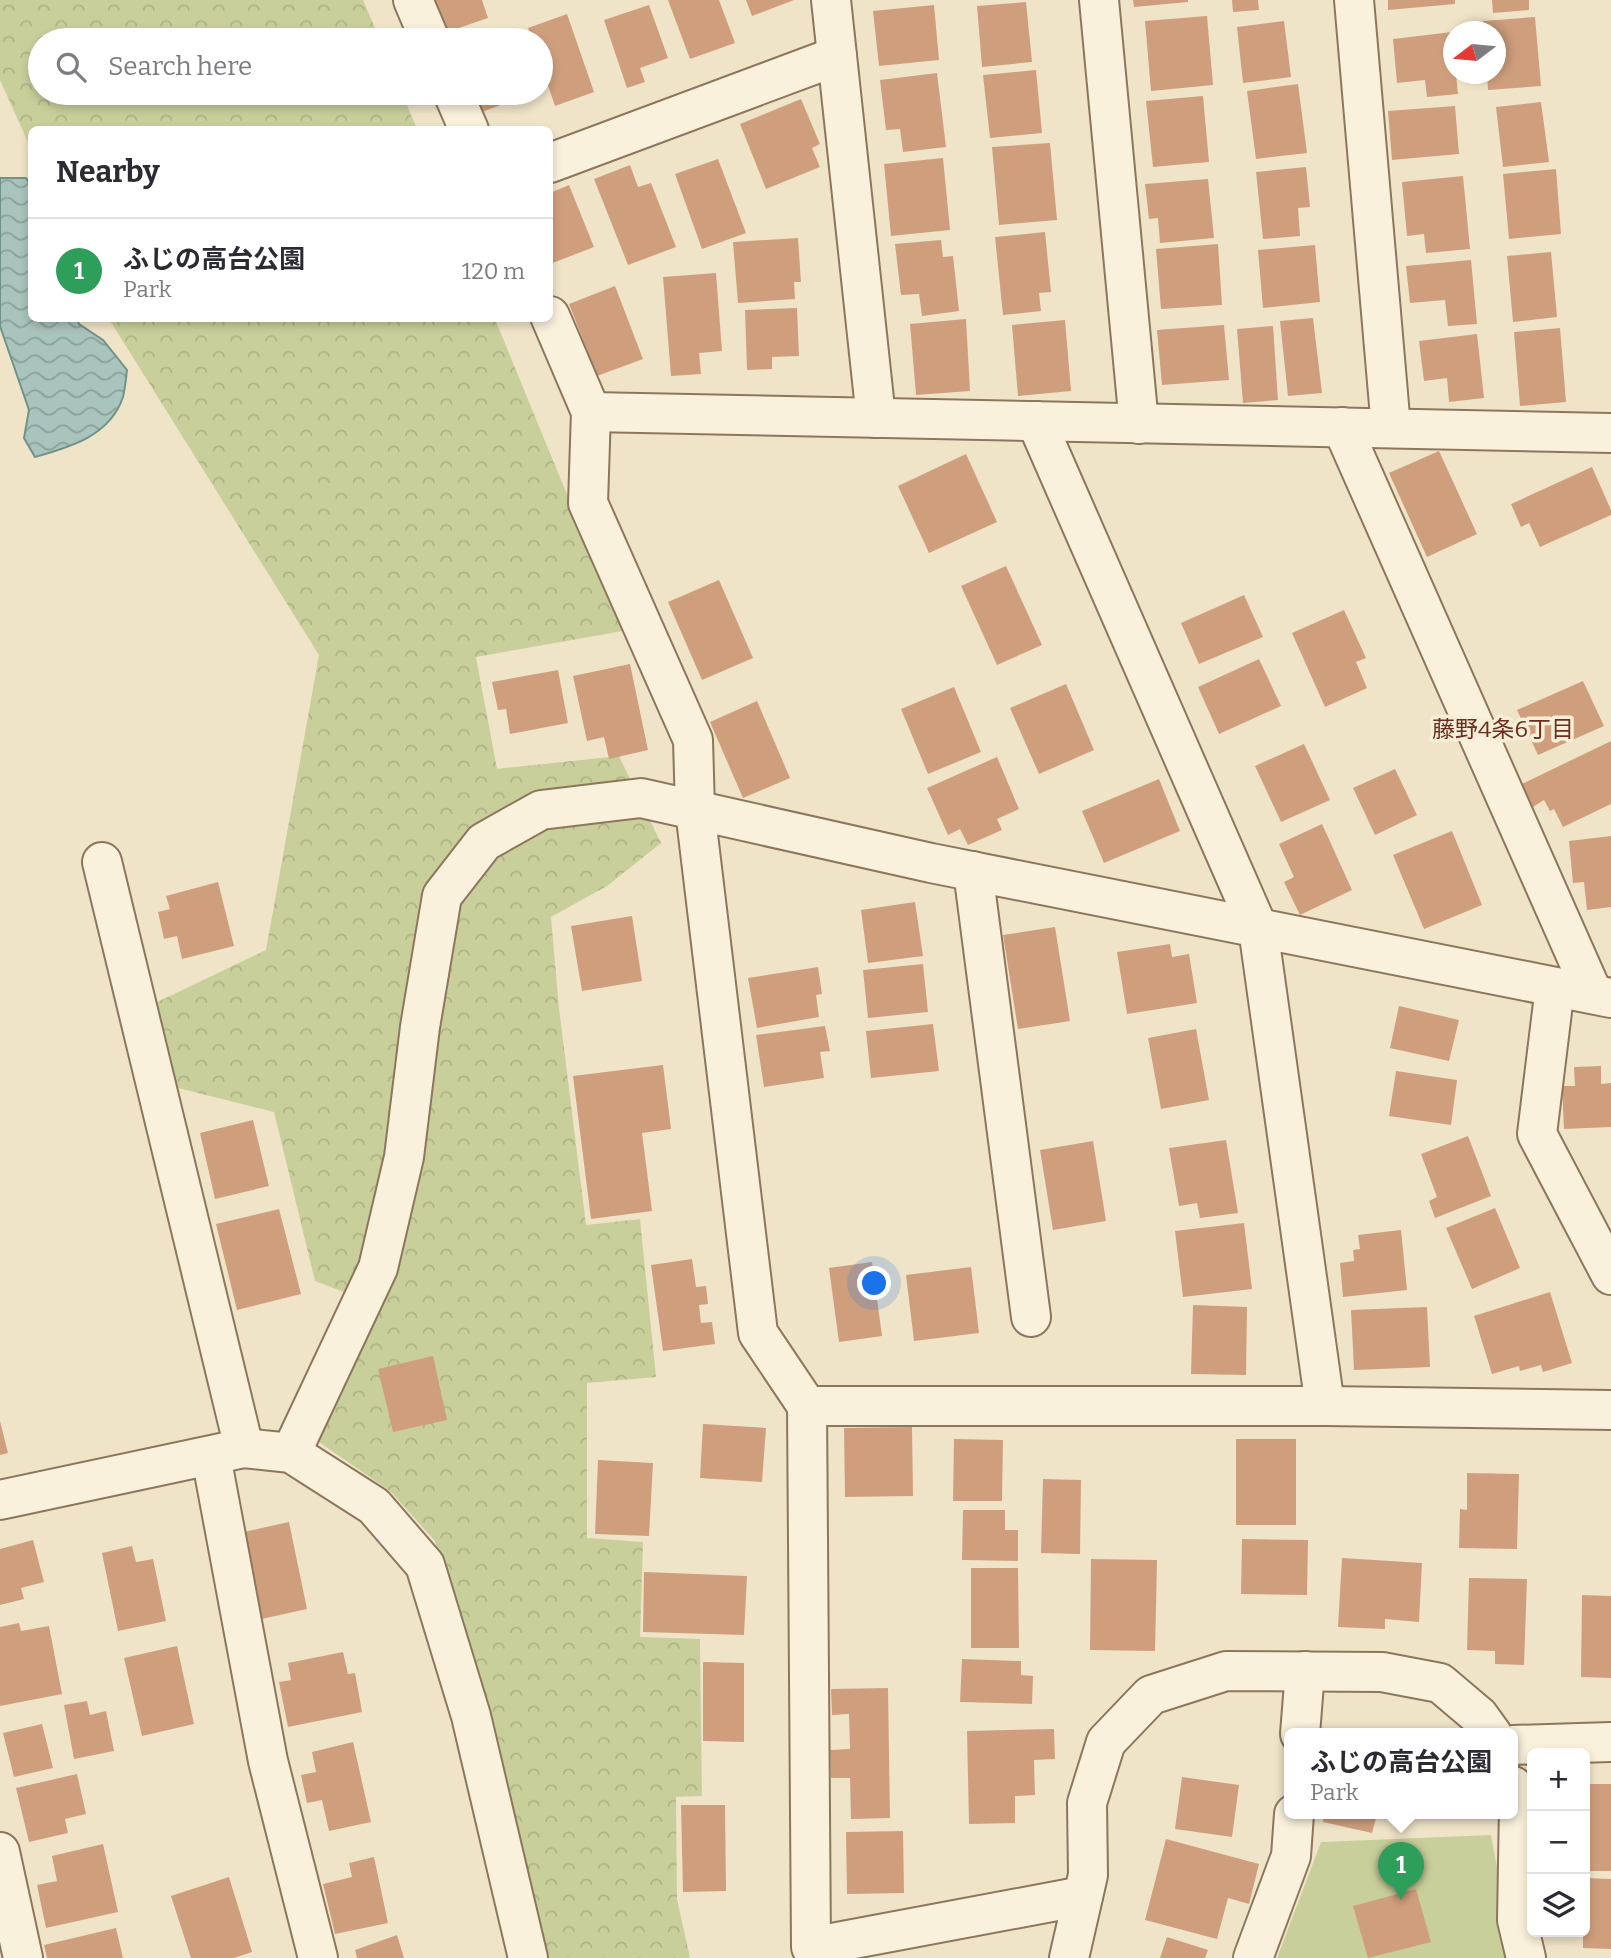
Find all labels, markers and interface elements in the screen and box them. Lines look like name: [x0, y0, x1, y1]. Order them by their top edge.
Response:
north arrow: [1443, 21, 1506, 84]
search box: [28, 28, 553, 105]
icon: search: [52, 48, 90, 86]
text: Search here: [108, 51, 252, 82]
text: Nearby: [56, 154, 160, 190]
text: ふじの高台公園: [123, 244, 305, 275]
text: 1: [74, 257, 84, 285]
text: 120 m: [462, 257, 525, 285]
text: Park: [123, 275, 172, 303]
district label: 藤野4条6丁目: [1432, 715, 1574, 743]
your location: [857, 1266, 891, 1300]
popup: [1284, 1728, 1518, 1819]
text: ふじの高台公園: [1310, 1747, 1492, 1778]
map controls: [1527, 1748, 1590, 1937]
button: +: [1527, 1748, 1590, 1811]
text: Park: [1310, 1778, 1358, 1806]
button: −: [1527, 1811, 1590, 1874]
pin: 1: [1378, 1842, 1424, 1900]
button: layers: [1527, 1874, 1590, 1937]

